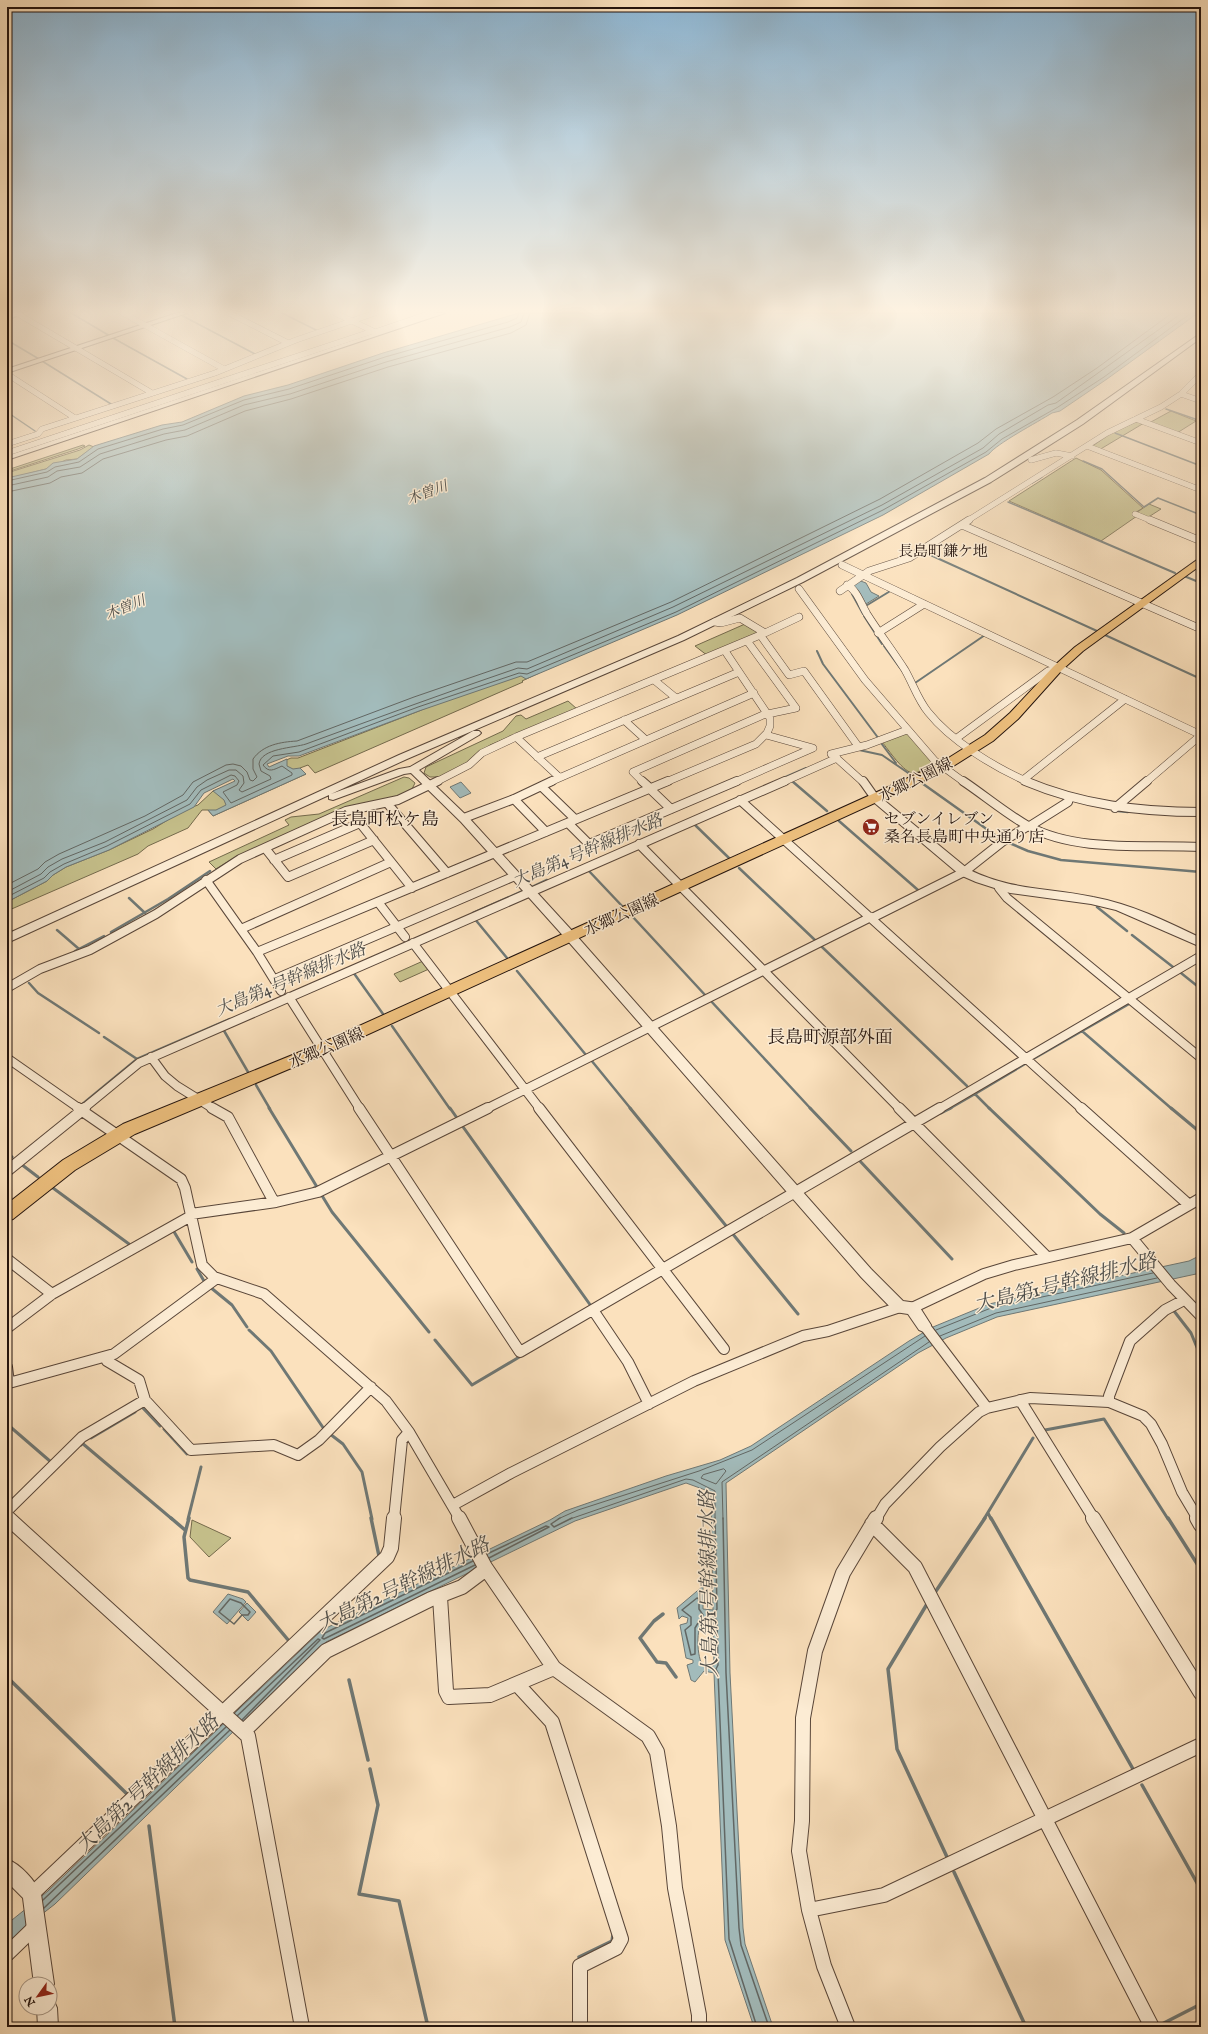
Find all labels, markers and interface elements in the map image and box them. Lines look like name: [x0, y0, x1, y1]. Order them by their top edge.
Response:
water label: 木曽川: [405, 477, 452, 509]
district label: 長島町鎌ケ地: [898, 542, 988, 561]
water label: 木曽川: [103, 591, 150, 624]
street label: 水郷公園線: [876, 754, 956, 807]
district label: 長島町松ケ島: [331, 809, 439, 832]
water label: 大島第4号幹線排水路: [509, 810, 667, 893]
place label: セブンイレブン 桑名長島町中央通り店: [884, 810, 1044, 848]
supermarket icon: セブンイレブン 桑名長島町中央通り店: [861, 817, 881, 837]
street label: 水郷公園線: [581, 890, 662, 941]
water label: 大島第4号幹線排水路: [212, 939, 370, 1022]
street label: 水郷公園線: [286, 1024, 368, 1074]
district label: 長島町源部外面: [767, 1027, 893, 1050]
water label: 大島第1号幹線排水路: [972, 1248, 1161, 1318]
water label: 大島第1号幹線排水路: [695, 1488, 724, 1678]
water label: 大島第2号幹線排水路: [313, 1532, 496, 1638]
water label: 大島第2号幹線排水路: [71, 1708, 226, 1859]
north arrow: [18, 1976, 58, 2016]
text: N: [22, 1993, 39, 2010]

